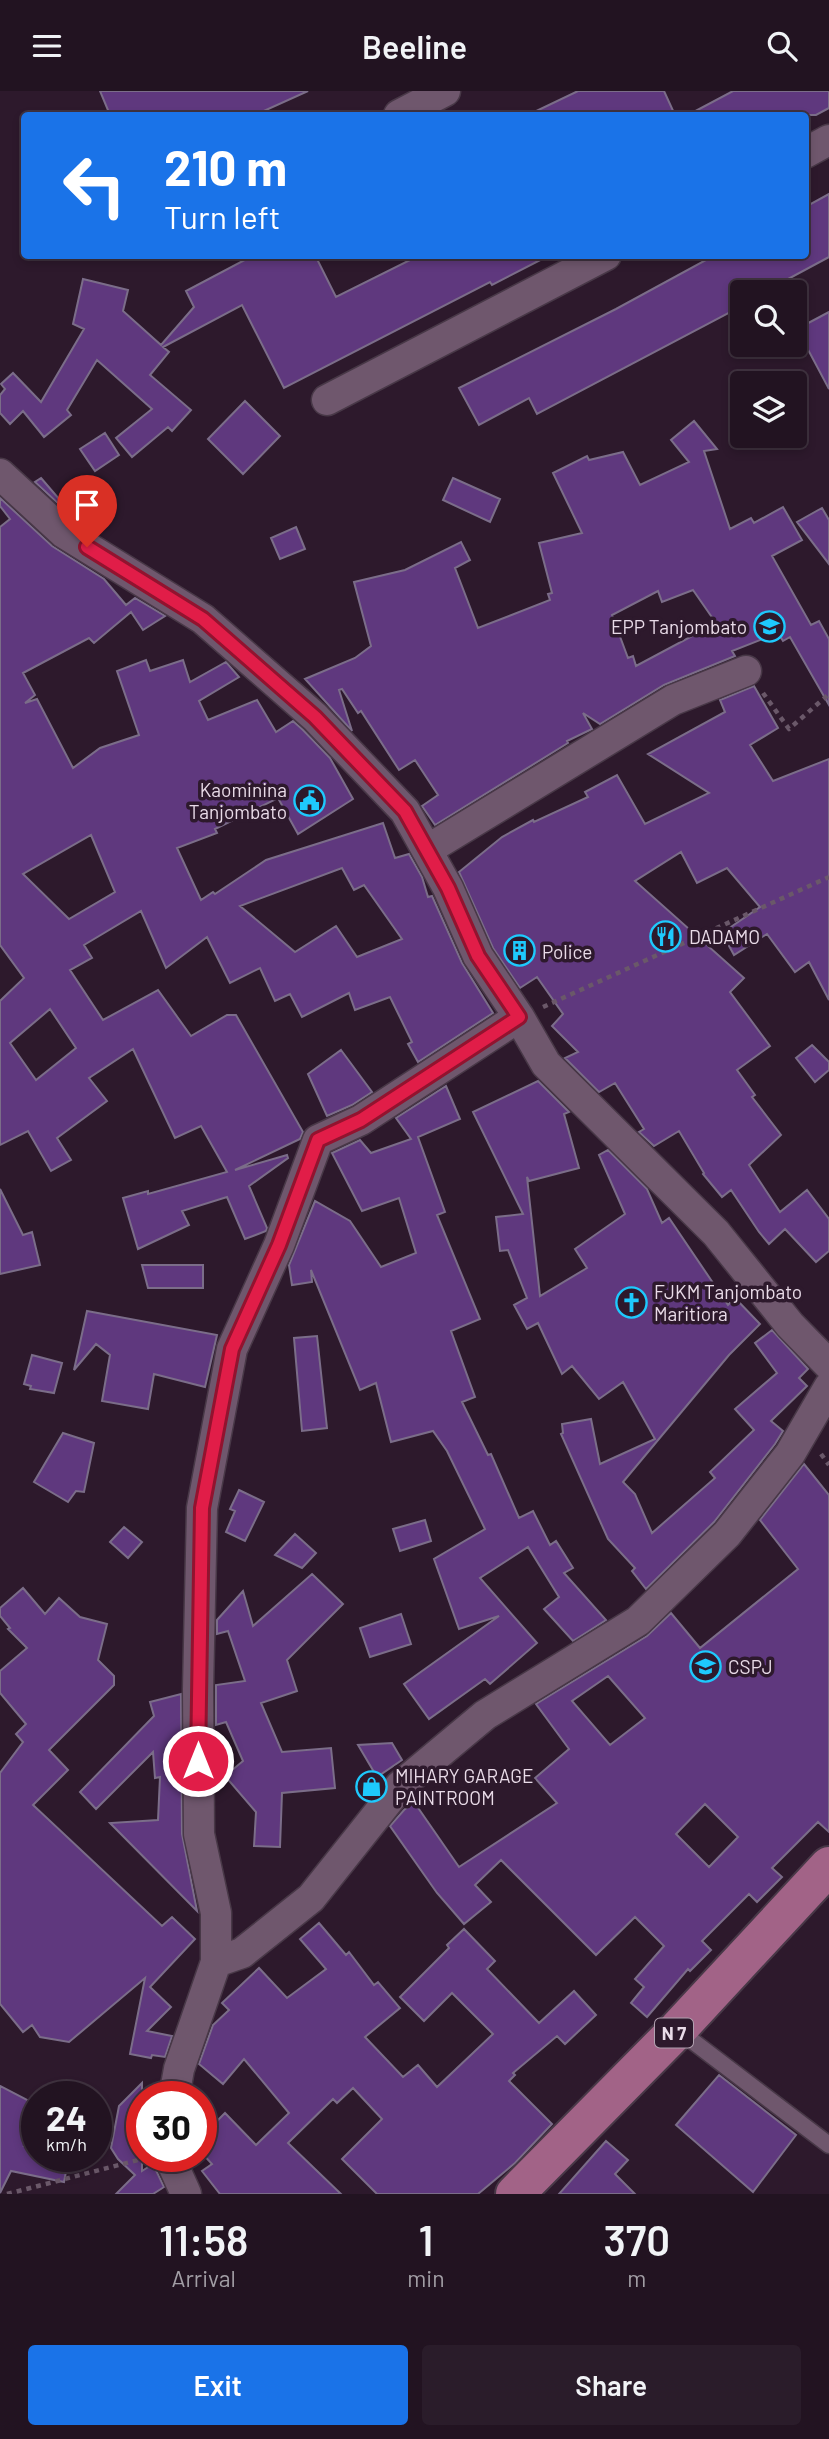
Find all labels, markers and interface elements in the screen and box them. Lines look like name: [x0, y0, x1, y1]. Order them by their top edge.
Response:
icon: menu: [28, 27, 66, 65]
text: Beeline: [362, 27, 467, 65]
icon: search: [763, 27, 801, 65]
text: 210 m: [164, 137, 287, 196]
icon: left: [49, 140, 140, 231]
text: Turn left: [164, 197, 281, 235]
map controls: [730, 280, 807, 448]
button: search: [730, 280, 807, 357]
button: layers: [730, 371, 807, 448]
pin: [57, 475, 117, 547]
icon: arrive: [68, 486, 106, 524]
school or university icon: EPP Tanjombato: [753, 609, 787, 643]
place label: EPP Tanjombato: [611, 615, 747, 638]
place label: Kaominina Tanjombato: [189, 778, 287, 823]
public building icon: Kaominina Tanjombato: [293, 783, 327, 817]
restaurant icon: DADAMO: [649, 919, 683, 953]
place label: DADAMO: [689, 925, 760, 948]
building icon: Police: [502, 934, 536, 968]
place label: Police: [542, 940, 592, 963]
place label: FJKM Tanjombato Maritiora: [654, 1280, 802, 1325]
church icon: FJKM Tanjombato Maritiora: [614, 1285, 648, 1319]
school or university icon: CSPJ: [688, 1649, 722, 1683]
place label: CSPJ: [728, 1655, 773, 1678]
position arrow: [161, 1724, 235, 1798]
place label: MIHARY GARAGE PAINTROOM: [395, 1764, 533, 1809]
shop icon: MIHARY GARAGE PAINTROOM: [355, 1769, 389, 1803]
road number: N 7: [655, 2019, 693, 2047]
speed limit sign: 30: [126, 2081, 217, 2172]
text: 24: [46, 2096, 87, 2138]
text: km/h: [46, 2133, 87, 2155]
text: 11:58: [159, 2214, 248, 2264]
text: 1: [418, 2214, 433, 2264]
text: 370: [603, 2214, 670, 2264]
text: Arrival: [171, 2264, 236, 2292]
text: min: [407, 2264, 445, 2292]
text: m: [627, 2264, 646, 2292]
button: Exit: [28, 2345, 408, 2425]
button: Share: [422, 2345, 801, 2425]

